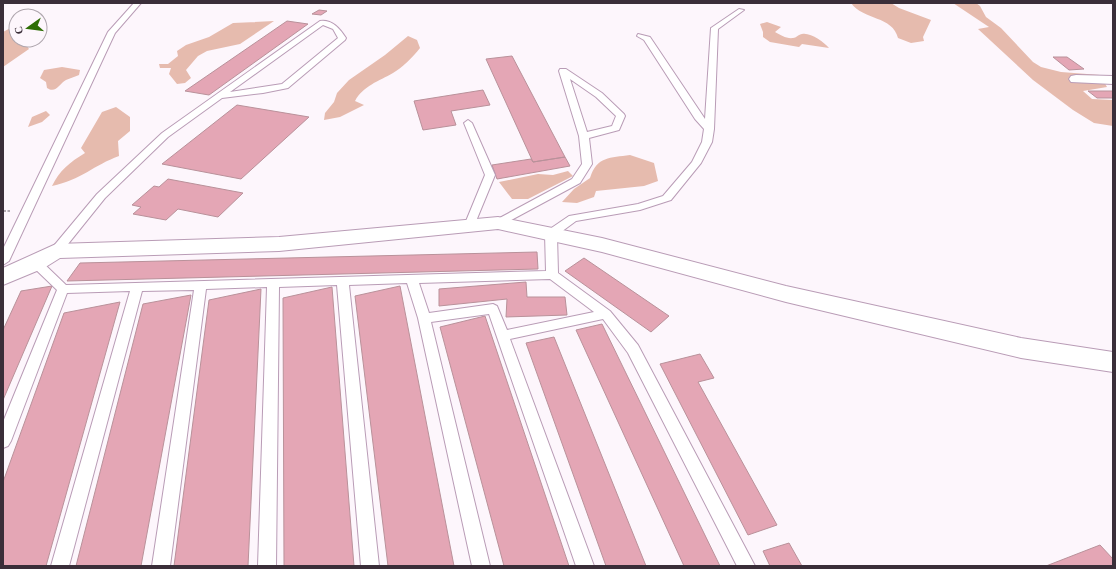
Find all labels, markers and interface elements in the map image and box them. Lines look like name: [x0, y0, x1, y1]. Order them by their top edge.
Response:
north arrow: [8, 8, 48, 48]
text: С: [12, 25, 25, 36]

